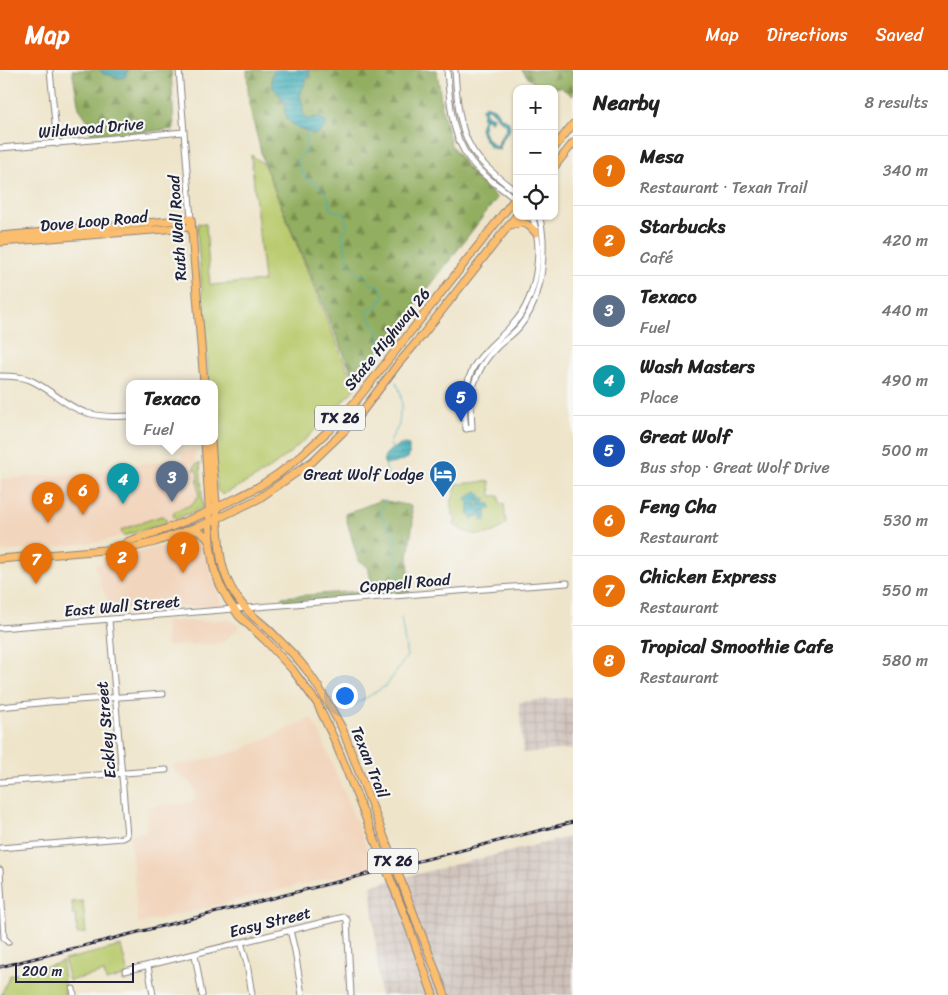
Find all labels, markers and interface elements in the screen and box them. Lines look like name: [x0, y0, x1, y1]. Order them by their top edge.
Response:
text: Map: [25, 14, 69, 56]
text: Map: [706, 19, 739, 51]
text: Directions: [767, 19, 848, 51]
text: Saved: [876, 19, 923, 51]
text: Nearby: [593, 84, 659, 122]
map controls: [513, 85, 558, 220]
button: +: [513, 85, 558, 130]
text: 8 results: [865, 88, 928, 117]
street label: Wildwood Drive: [37, 109, 145, 147]
button: −: [513, 130, 558, 175]
text: Mesa: [640, 140, 684, 173]
text: 1: [606, 156, 612, 185]
text: 340 m: [883, 156, 928, 185]
street label: Ruth Wall Road: [159, 173, 195, 282]
text: Restaurant · Texan Trail: [640, 173, 808, 202]
button: locate: [513, 175, 558, 220]
street label: Dove Loop Road: [39, 202, 150, 240]
text: Starbucks: [640, 210, 725, 243]
text: 2: [604, 226, 614, 255]
text: 420 m: [882, 226, 928, 255]
text: Café: [640, 243, 673, 272]
text: Texaco: [640, 280, 697, 313]
street label: State Highway 26: [336, 281, 438, 397]
text: 3: [605, 296, 613, 325]
text: 440 m: [881, 296, 928, 325]
text: Fuel: [640, 313, 670, 342]
text: Wash Masters: [640, 350, 754, 383]
text: 4: [604, 366, 614, 395]
text: 490 m: [882, 366, 928, 395]
popup: [126, 380, 218, 445]
pin: 5: [445, 381, 477, 422]
text: Texaco: [144, 382, 200, 415]
text: Place: [640, 383, 679, 412]
road number: TX 26: [315, 406, 365, 430]
text: Fuel: [144, 415, 174, 444]
text: Great Wolf: [640, 420, 730, 453]
text: 5: [604, 436, 614, 465]
text: 500 m: [882, 436, 928, 465]
text: Bus stop · Great Wolf Drive: [640, 453, 830, 482]
hotel icon: Great Wolf Lodge: [428, 459, 458, 498]
place label: Great Wolf Lodge: [304, 460, 424, 489]
pin: 3: [156, 461, 188, 502]
pin: 4: [107, 463, 139, 504]
pin: 6: [67, 474, 99, 515]
pin: 8: [32, 482, 64, 523]
text: Feng Cha: [640, 490, 716, 523]
text: 6: [604, 506, 614, 535]
text: 530 m: [883, 506, 928, 535]
text: Restaurant: [640, 523, 719, 552]
pin: 1: [167, 532, 199, 573]
pin: 2: [106, 541, 138, 582]
pin: 7: [20, 543, 52, 584]
text: Chicken Express: [640, 560, 776, 593]
street label: Coppell Road: [359, 564, 453, 601]
text: 7: [604, 576, 614, 605]
text: 550 m: [882, 576, 928, 605]
street label: East Wall Street: [63, 586, 181, 626]
text: Restaurant: [640, 593, 719, 622]
text: Tropical Smoothie Cafe: [640, 630, 833, 663]
text: 8: [604, 646, 614, 675]
text: 580 m: [882, 646, 928, 675]
text: Restaurant: [640, 663, 719, 692]
street label: Eckley Street: [87, 680, 125, 780]
your location: [332, 683, 358, 709]
street label: Texan Trail: [342, 721, 398, 803]
road number: TX 26: [368, 848, 418, 874]
street label: Easy Street: [226, 898, 314, 946]
text: 200 m: [22, 959, 62, 984]
scale bar: [15, 960, 134, 983]

